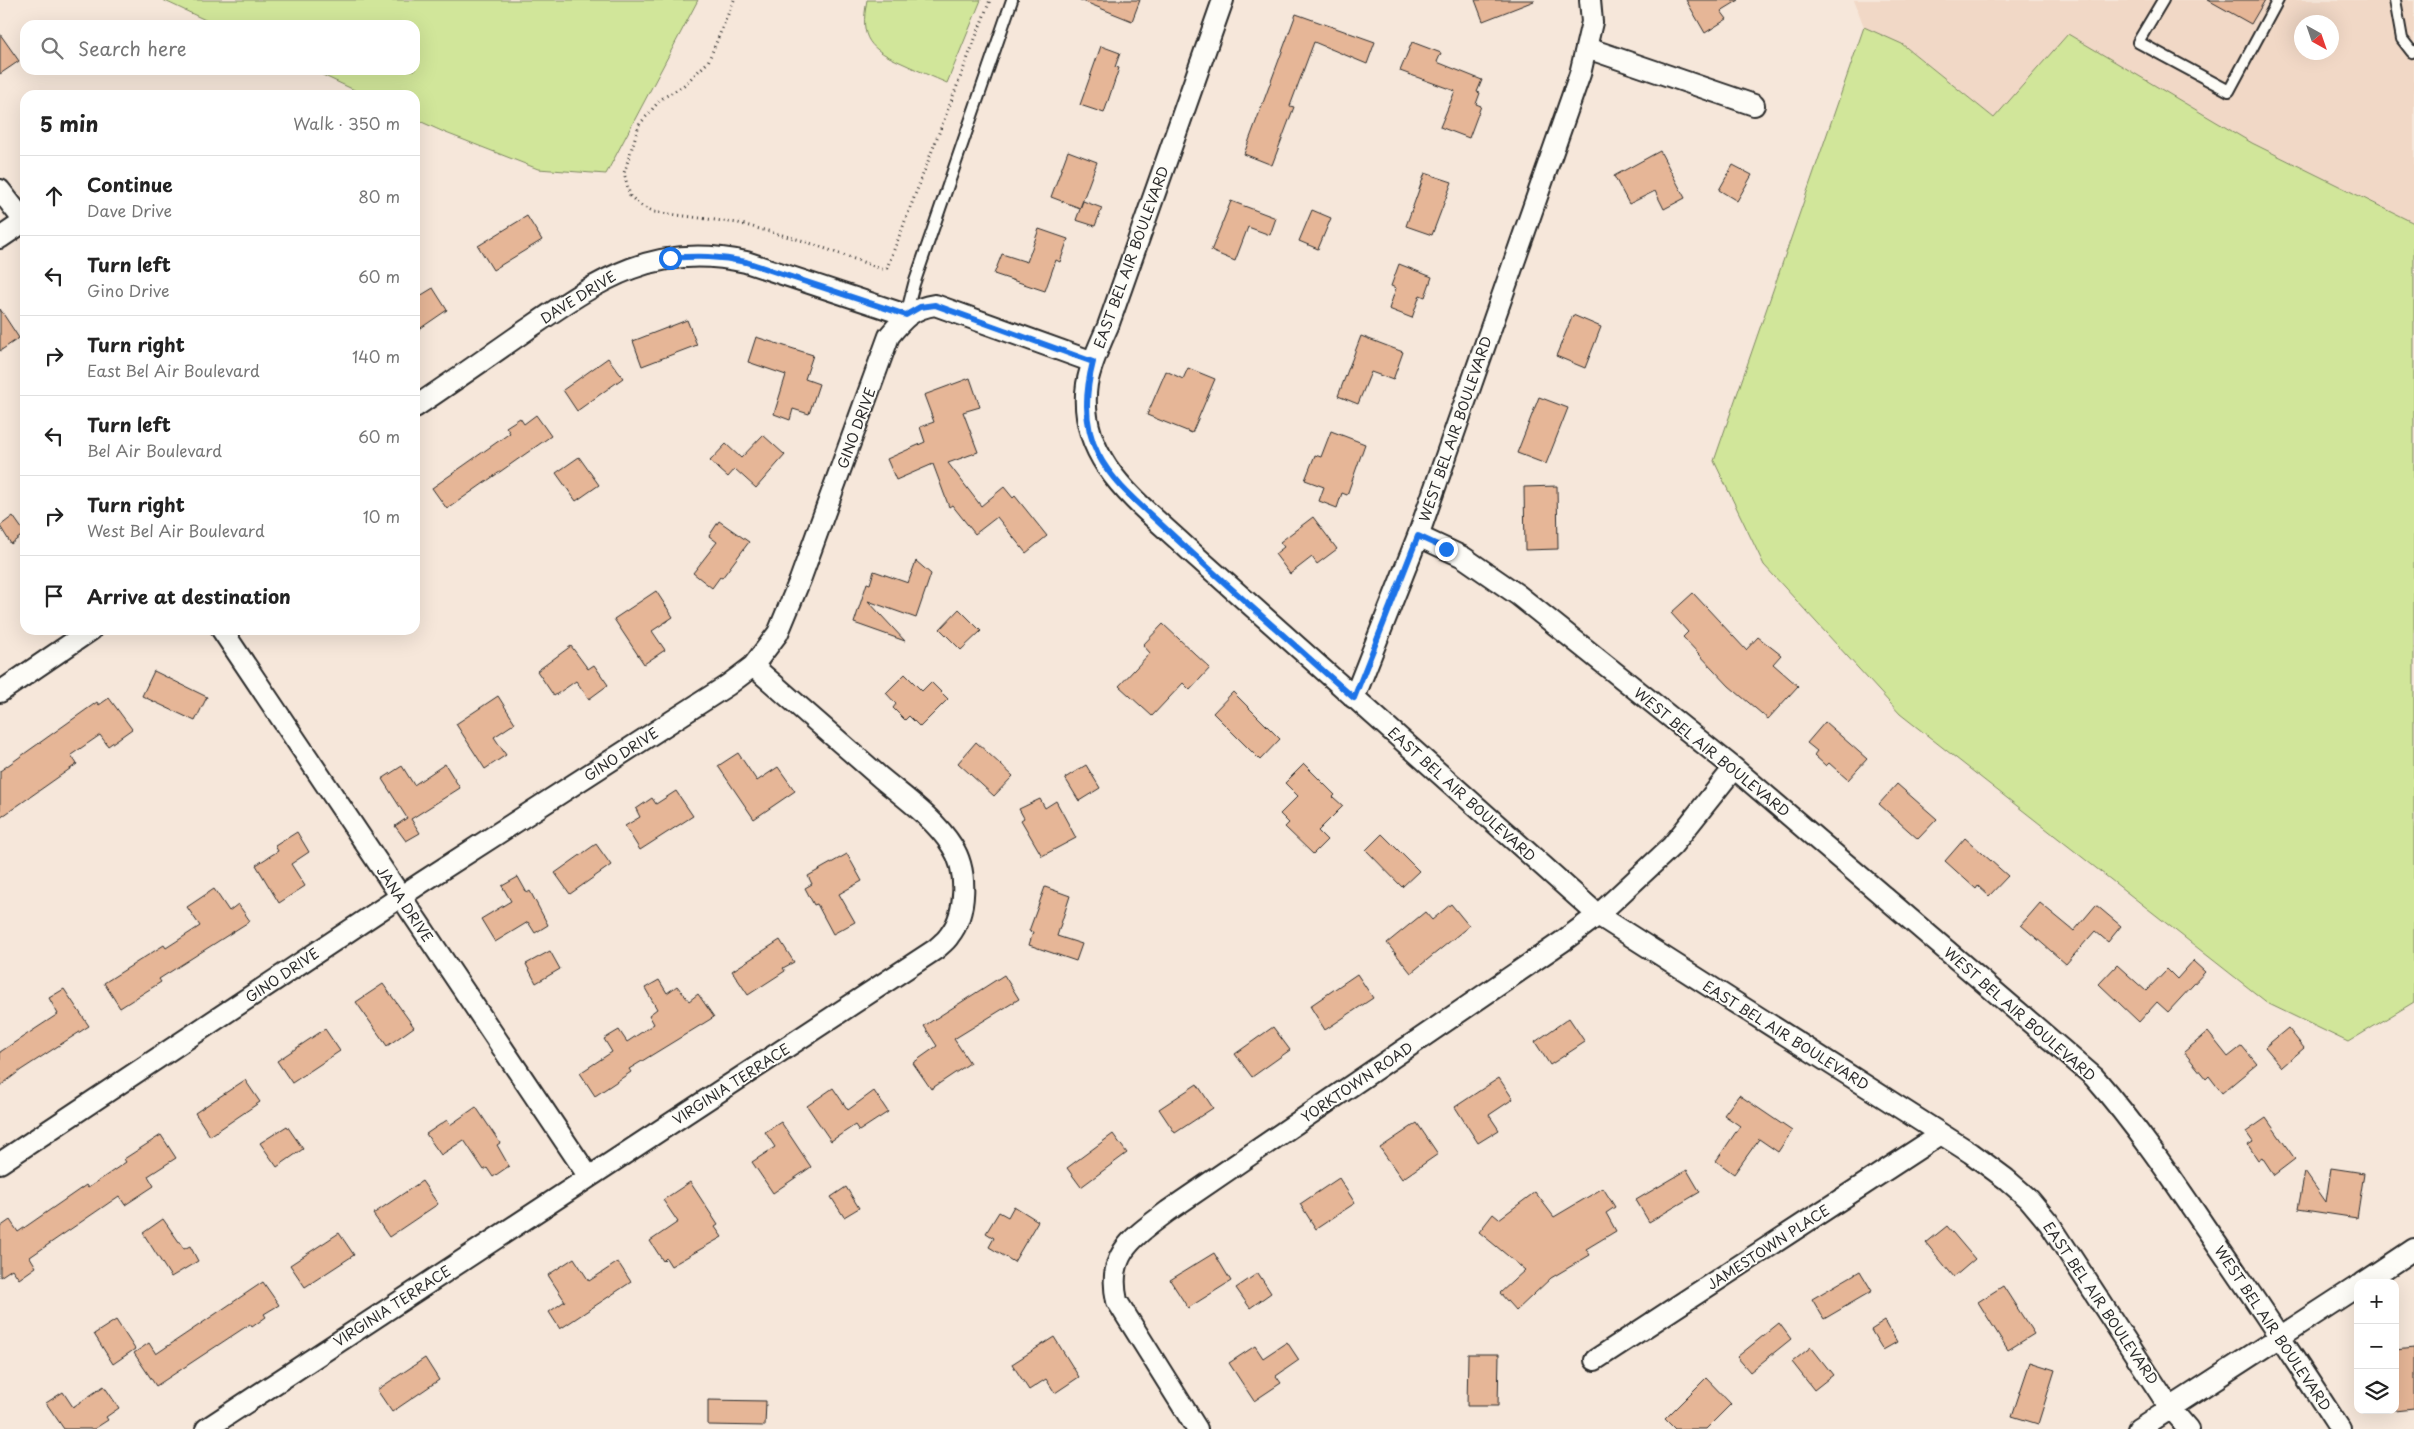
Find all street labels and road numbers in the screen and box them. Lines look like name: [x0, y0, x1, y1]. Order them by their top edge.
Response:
street label: EAST BEL AIR BOULEVARD: [1088, 163, 1174, 351]
street label: DAVE DRIVE: [536, 265, 620, 329]
street label: WEST BEL AIR BOULEVARD: [1413, 333, 1497, 525]
street label: GINO DRIVE: [832, 384, 880, 471]
street label: WEST BEL AIR BOULEVARD: [1630, 682, 1794, 822]
street label: GINO DRIVE: [580, 722, 662, 786]
street label: EAST BEL AIR BOULEVARD: [1383, 722, 1541, 866]
street label: JANA DRIVE: [372, 862, 438, 946]
street label: GINO DRIVE: [241, 942, 323, 1007]
street label: WEST BEL AIR BOULEVARD: [1939, 942, 2101, 1086]
street label: EAST BEL AIR BOULEVARD: [1699, 975, 1873, 1095]
street label: YORKTOWN ROAD: [1297, 1037, 1417, 1127]
street label: VIRGINIA TERRACE: [668, 1038, 794, 1130]
street label: JAMESTOWN PLACE: [1702, 1199, 1834, 1295]
street label: EAST BEL AIR BOULEVARD: [2038, 1217, 2164, 1389]
street label: WEST BEL AIR BOULEVARD: [2210, 1241, 2336, 1415]
street label: VIRGINIA TERRACE: [329, 1260, 455, 1352]

